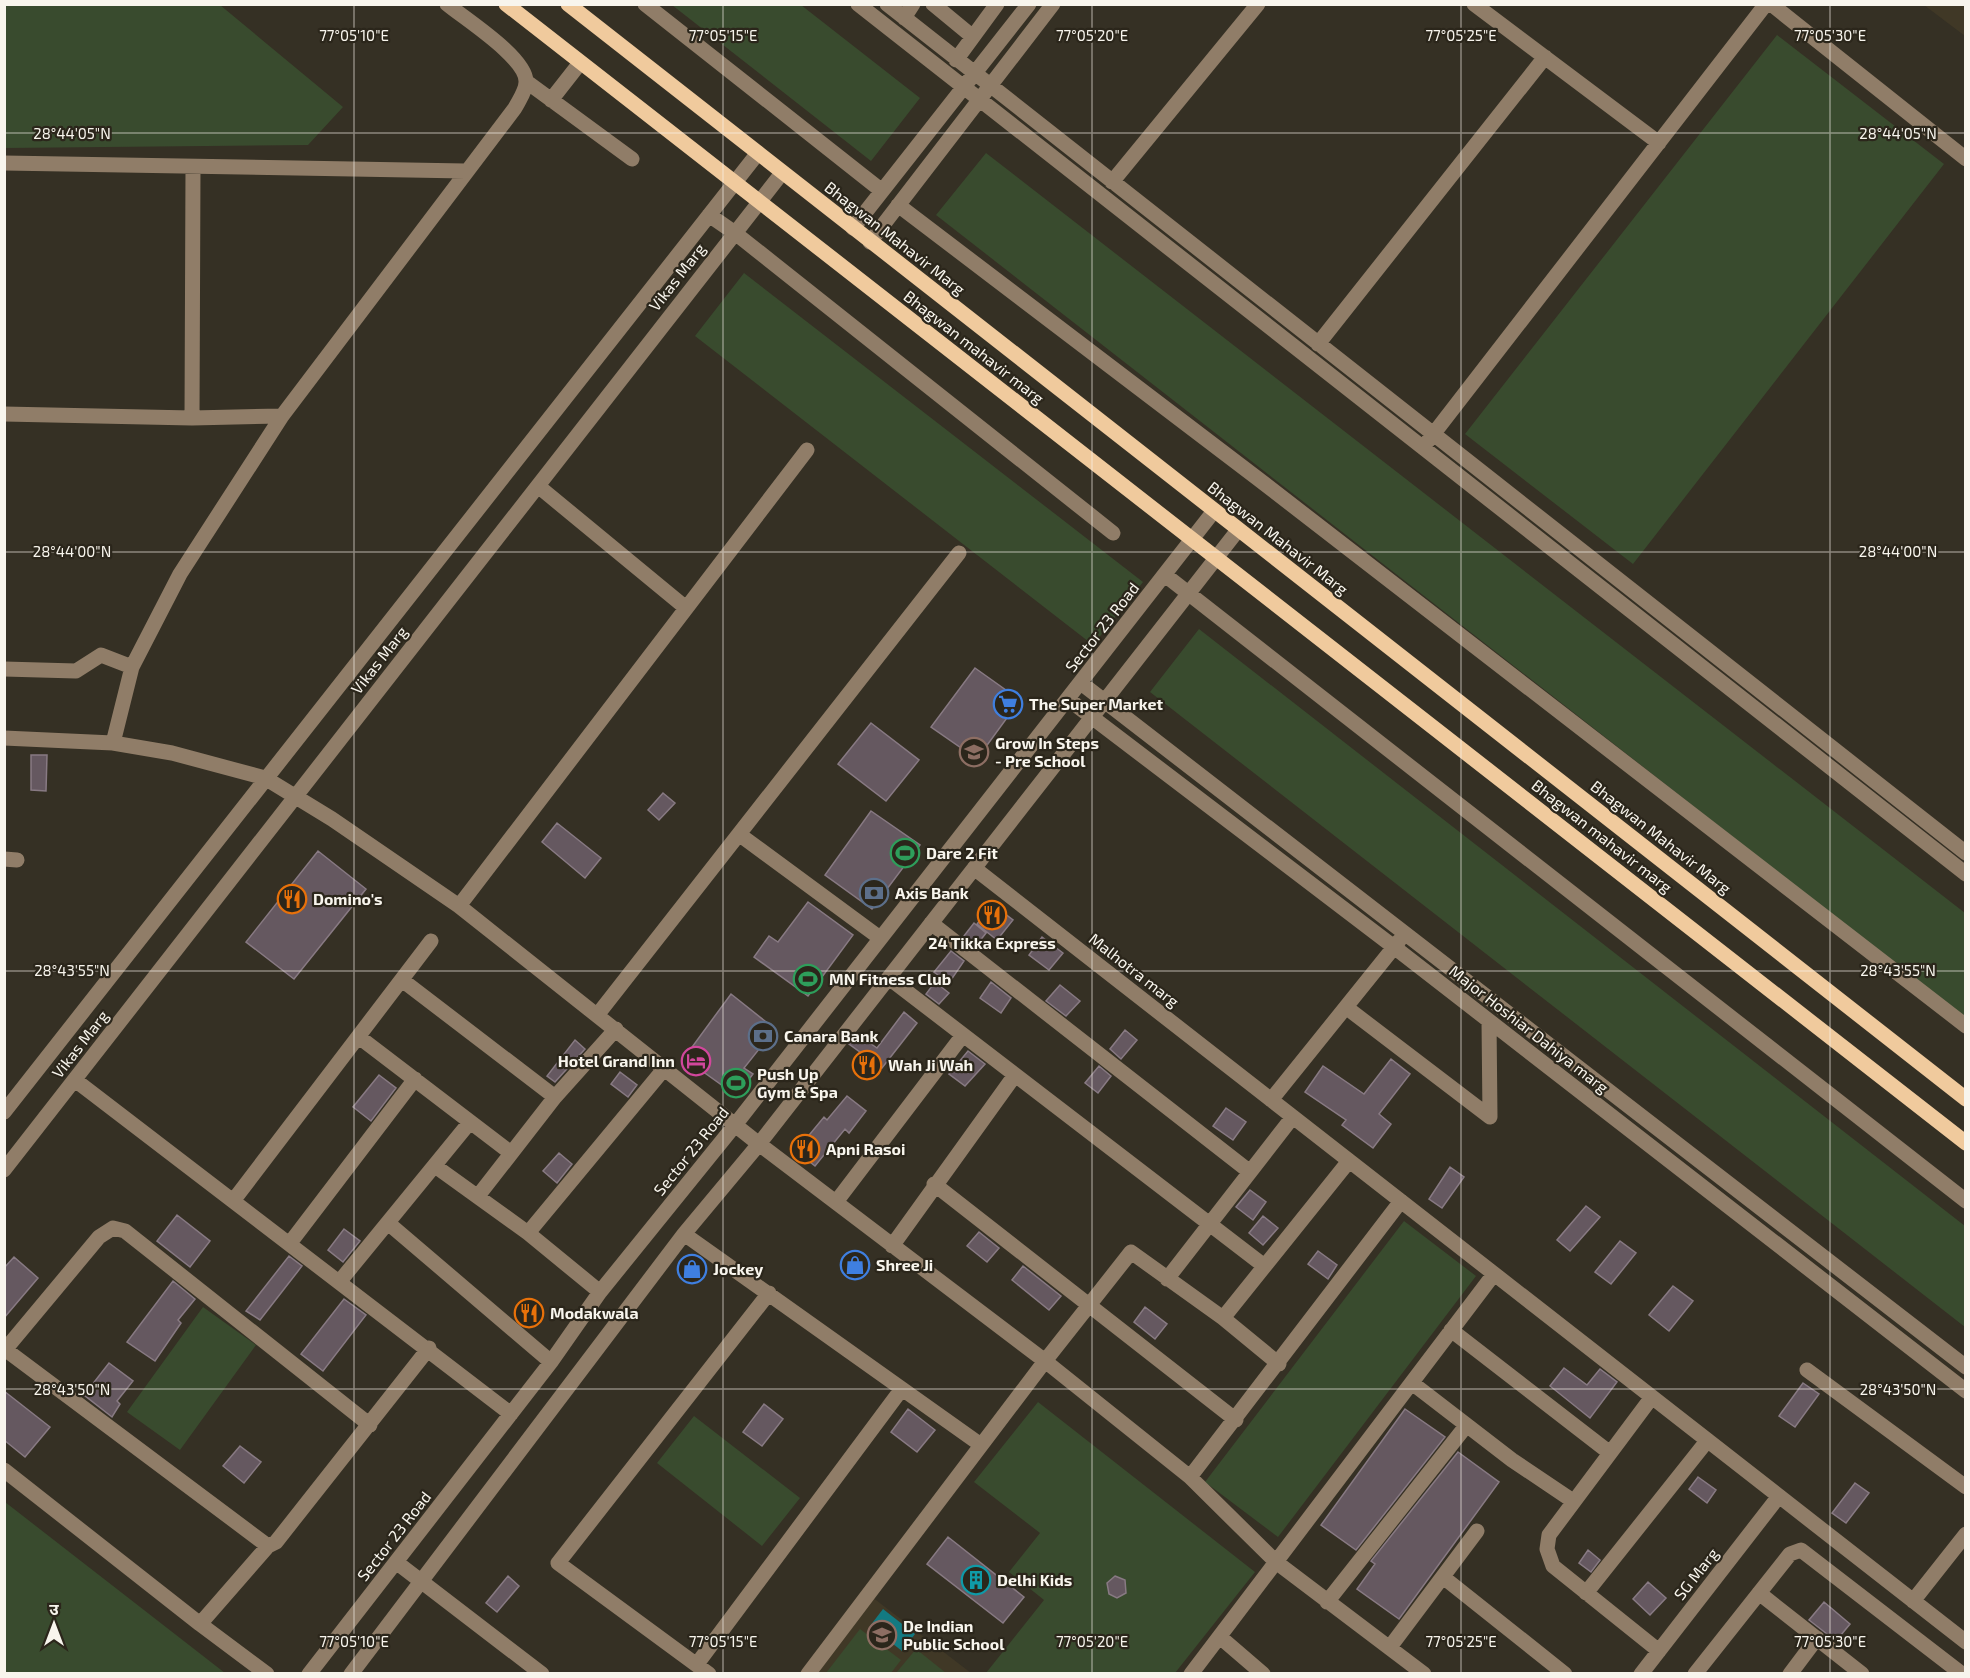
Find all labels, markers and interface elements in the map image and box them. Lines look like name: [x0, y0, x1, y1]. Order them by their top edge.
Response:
text: 77°05'10"E: [319, 26, 389, 44]
text: 77°05'15"E: [689, 26, 757, 44]
text: 77°05'20"E: [1056, 26, 1128, 44]
text: 77°05'25"E: [1425, 26, 1497, 44]
text: 77°05'30"E: [1794, 26, 1866, 44]
text: 28°44'05"N: [33, 124, 111, 142]
text: 28°44'05"N: [1859, 124, 1937, 142]
street label: Bhagwan Mahavir Marg: [821, 177, 969, 298]
street label: Vikas Marg: [644, 239, 709, 314]
street label: Bhagwan mahavir marg: [900, 286, 1048, 407]
street label: Bhagwan Mahavir Marg: [1204, 477, 1352, 598]
text: 28°44'00"N: [33, 542, 111, 560]
text: 28°44'00"N: [1859, 542, 1937, 560]
street label: Sector 23 Road: [1061, 578, 1143, 675]
street label: Vikas Marg: [346, 622, 411, 697]
supermarket icon: The Super Market: [992, 688, 1024, 720]
place label: The Super Market: [1029, 694, 1163, 713]
place label: Grow In Steps - Pre School: [995, 733, 1099, 770]
school or university icon: Grow In Steps - Pre School: [958, 736, 990, 768]
street label: Bhagwan mahavir marg: [1528, 775, 1676, 896]
street label: Bhagwan Mahavir Marg: [1587, 776, 1735, 897]
sports icon: Dare 2 Fit: [889, 837, 921, 869]
place label: Dare 2 Fit: [926, 843, 998, 862]
bank icon: Axis Bank: [858, 877, 890, 909]
restaurant icon: Domino's: [276, 883, 308, 915]
place label: Axis Bank: [895, 883, 969, 902]
place label: Domino's: [313, 889, 383, 908]
restaurant icon: 24 Tikka Express: [976, 899, 1008, 931]
street label: Malhotra marg: [1086, 929, 1183, 1011]
place label: 24 Tikka Express: [928, 933, 1056, 952]
text: 28°43'55"N: [34, 961, 110, 979]
street label: Major Hoshiar Dahiya marg: [1445, 961, 1613, 1097]
text: 28°43'55"N: [1860, 961, 1936, 979]
sports icon: MN Fitness Club: [792, 963, 824, 995]
place label: MN Fitness Club: [829, 969, 951, 988]
street label: Vikas Marg: [47, 1006, 112, 1081]
bank icon: Canara Bank: [747, 1020, 779, 1052]
place label: Canara Bank: [784, 1026, 879, 1045]
hotel icon: Hotel Grand Inn: [680, 1045, 712, 1077]
restaurant icon: Wah Ji Wah: [851, 1049, 883, 1081]
place label: Hotel Grand Inn: [558, 1051, 675, 1070]
place label: Wah Ji Wah: [888, 1055, 973, 1074]
place label: Push Up Gym & Spa: [757, 1064, 838, 1102]
sports icon: Push Up Gym & Spa: [720, 1067, 752, 1099]
street label: Sector 23 Road: [649, 1103, 732, 1199]
restaurant icon: Apni Rasoi: [789, 1133, 821, 1165]
place label: Apni Rasoi: [826, 1139, 905, 1158]
shop icon: Shree Ji: [839, 1249, 871, 1281]
shop icon: Jockey: [676, 1253, 708, 1285]
place label: Shree Ji: [876, 1255, 933, 1274]
place label: Jockey: [713, 1259, 763, 1279]
restaurant icon: Modakwala: [513, 1297, 545, 1329]
place label: Modakwala: [550, 1303, 639, 1322]
text: 28°43'50"N: [34, 1380, 110, 1398]
text: 28°43'50"N: [1860, 1380, 1936, 1398]
street label: Sector 23 Road: [353, 1487, 435, 1584]
street label: SG Marg: [1669, 1544, 1722, 1603]
building icon: Delhi Kids: [960, 1564, 992, 1596]
place label: Delhi Kids: [997, 1570, 1072, 1589]
north arrow: [24, 1594, 84, 1654]
text: उ: [49, 1599, 59, 1618]
place label: De Indian Public School: [903, 1616, 1005, 1653]
school or university icon: De Indian Public School: [866, 1619, 898, 1651]
text: 77°05'10"E: [319, 1632, 389, 1650]
text: 77°05'15"E: [689, 1632, 757, 1650]
text: 77°05'20"E: [1056, 1632, 1128, 1650]
text: 77°05'25"E: [1425, 1632, 1497, 1650]
text: 77°05'30"E: [1794, 1632, 1866, 1650]

